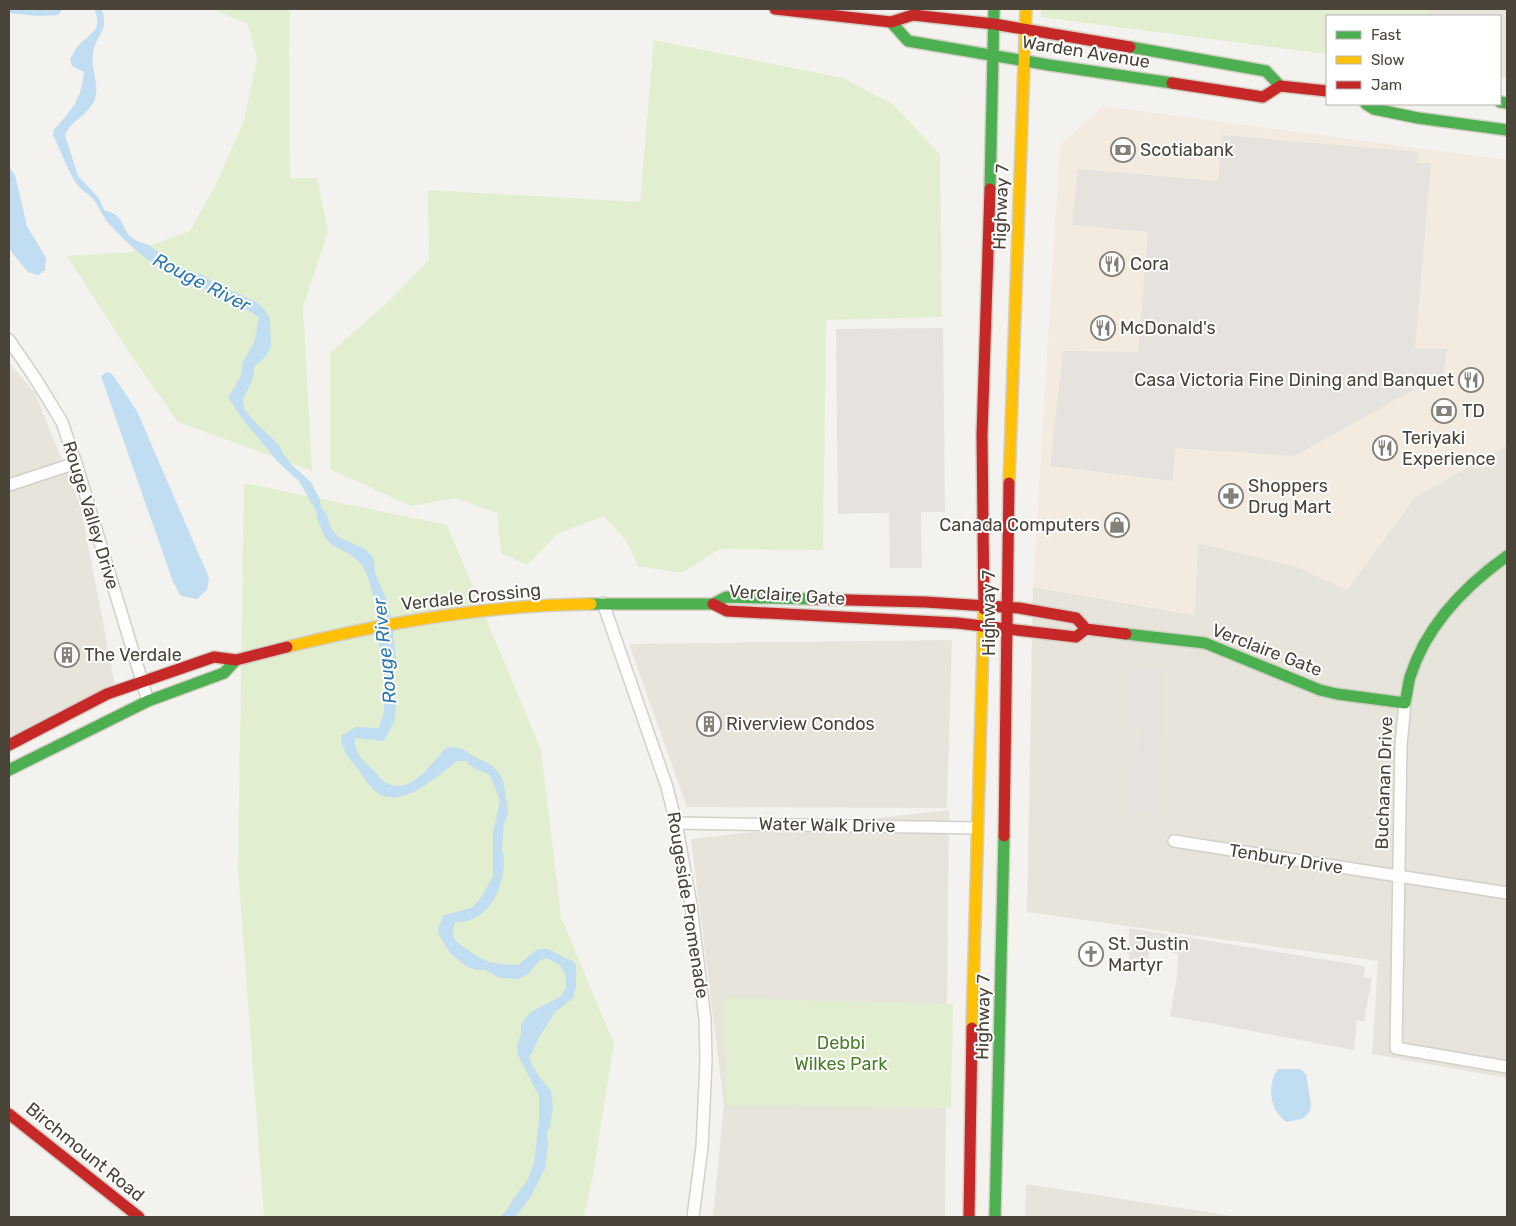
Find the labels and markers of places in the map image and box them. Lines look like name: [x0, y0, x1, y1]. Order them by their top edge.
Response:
bank icon: Scotiabank: [1110, 137, 1136, 163]
place label: Scotiabank: [1140, 139, 1234, 161]
restaurant icon: Cora: [1099, 251, 1125, 277]
place label: Cora: [1130, 253, 1169, 275]
restaurant icon: McDonald's: [1090, 315, 1116, 341]
place label: McDonald's: [1120, 317, 1216, 339]
restaurant icon: Casa Victoria Fine Dining and Banquet: [1458, 367, 1484, 393]
place label: Casa Victoria Fine Dining and Banquet: [1134, 369, 1454, 391]
bank icon: TD: [1431, 398, 1457, 424]
place label: TD: [1462, 400, 1485, 422]
place label: Teriyaki Experience: [1402, 427, 1496, 470]
restaurant icon: Teriyaki Experience: [1372, 435, 1398, 461]
place label: Shoppers Drug Mart: [1248, 475, 1331, 518]
pharmacy icon: Shoppers Drug Mart: [1218, 483, 1244, 509]
shop icon: Canada Computers: [1104, 512, 1130, 538]
place label: Canada Computers: [939, 514, 1100, 536]
building icon: The Verdale: [54, 642, 80, 668]
place label: The Verdale: [84, 644, 182, 666]
building icon: Riverview Condos: [696, 711, 722, 737]
place label: Riverview Condos: [726, 713, 875, 735]
place label: St. Justin Martyr: [1108, 933, 1189, 976]
church icon: St. Justin Martyr: [1078, 941, 1104, 967]

